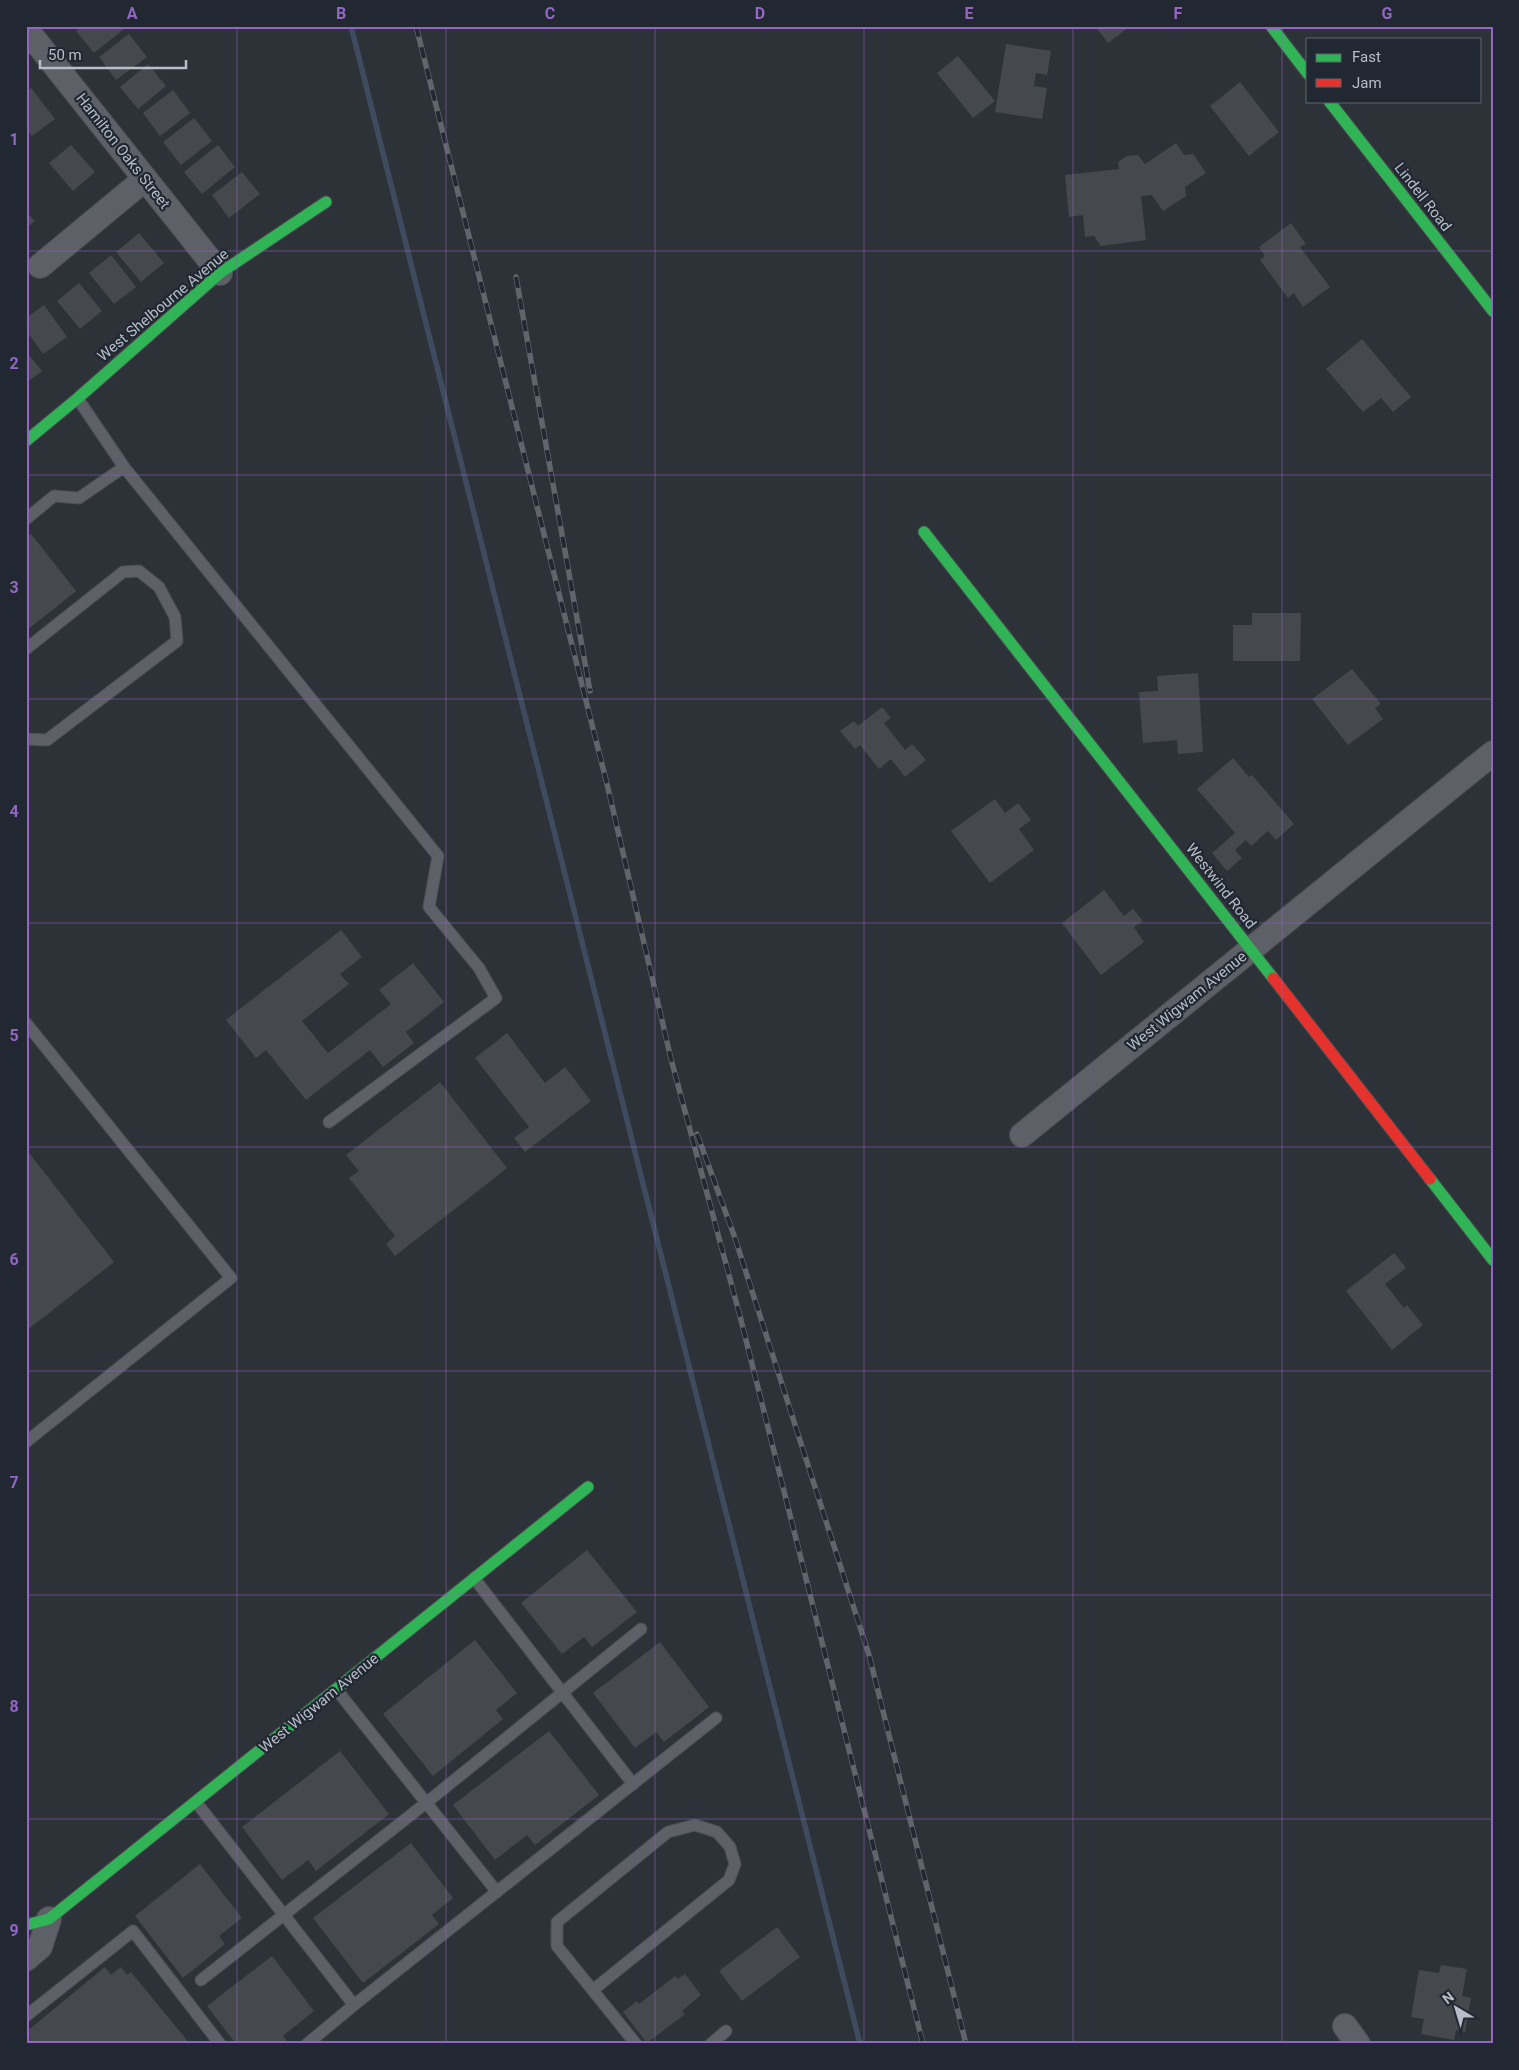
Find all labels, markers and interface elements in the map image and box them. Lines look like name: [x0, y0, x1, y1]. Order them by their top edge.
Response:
text: A: [127, 4, 138, 23]
text: B: [336, 4, 346, 23]
text: C: [545, 4, 555, 23]
text: D: [755, 4, 765, 23]
text: E: [965, 4, 974, 23]
text: F: [1174, 4, 1183, 23]
text: G: [1382, 4, 1393, 23]
scale bar: [40, 38, 186, 70]
legend: [1306, 38, 1482, 102]
text: 50 m: [48, 46, 82, 64]
text: Fast: [1352, 48, 1381, 66]
text: Jam: [1352, 74, 1382, 92]
street label: Hamilton Oaks Street: [72, 90, 174, 212]
text: 1: [9, 130, 19, 149]
street label: Lindell Road: [1391, 159, 1455, 235]
street label: West Shelbourne Avenue: [94, 245, 232, 365]
text: 2: [9, 354, 19, 373]
text: 3: [9, 578, 19, 597]
text: 4: [9, 802, 19, 821]
street label: Westwind Road: [1182, 840, 1260, 932]
street label: West Wigwam Avenue: [1124, 947, 1250, 1055]
text: 5: [9, 1026, 19, 1045]
text: 6: [9, 1250, 19, 1269]
text: 7: [9, 1473, 19, 1492]
street label: West Wigwam Avenue: [256, 1649, 382, 1757]
text: 8: [9, 1697, 19, 1716]
text: 9: [9, 1921, 19, 1940]
north arrow: [1432, 1982, 1482, 2032]
text: N: [1439, 1988, 1457, 2007]

